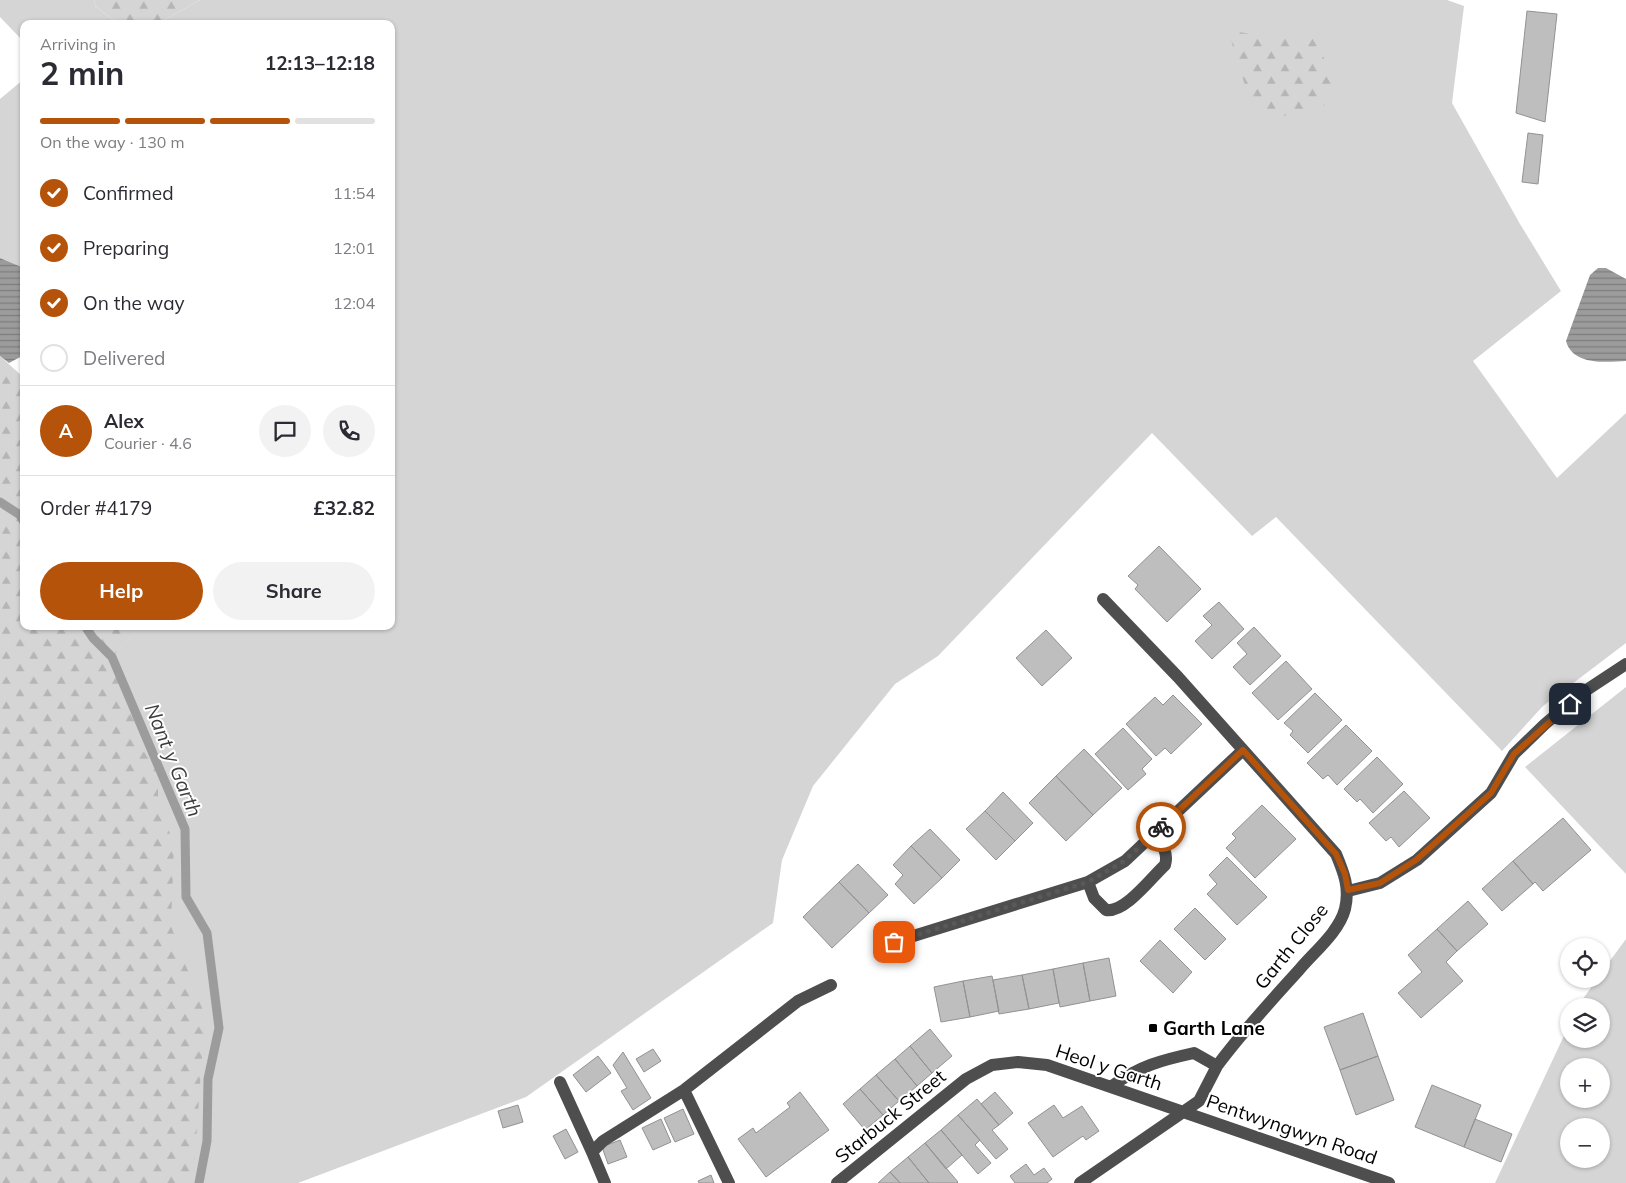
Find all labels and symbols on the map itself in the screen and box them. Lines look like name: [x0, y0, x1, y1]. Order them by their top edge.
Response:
pin: [1549, 683, 1591, 725]
water label: Nant y Garth: [140, 700, 208, 820]
courier: [1136, 802, 1186, 852]
street label: Garth Close: [1249, 898, 1333, 994]
pin: [873, 921, 915, 963]
place label: Garth Lane: [1163, 1016, 1265, 1040]
marker: Garth Lane: [1147, 1022, 1159, 1034]
street label: Heol y Garth: [1053, 1038, 1165, 1096]
street label: Starbuck Street: [830, 1064, 951, 1168]
street label: Pentwyngwyn Road: [1203, 1088, 1381, 1170]

